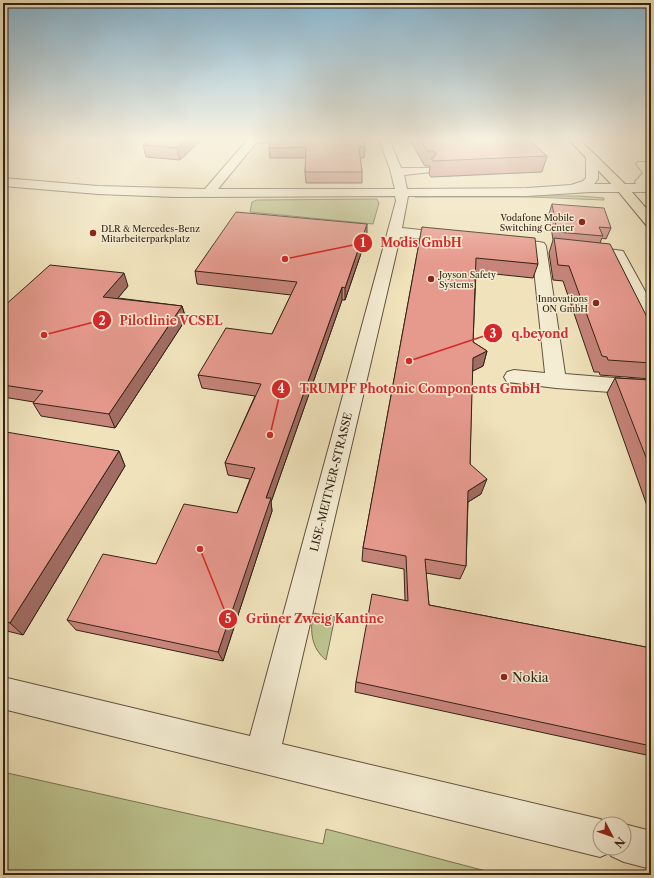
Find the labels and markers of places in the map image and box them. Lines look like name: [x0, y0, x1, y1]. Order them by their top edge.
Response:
place label: Vodafone Mobile Switching Center: [500, 212, 574, 233]
marker: Vodafone Mobile Switching Center: [577, 217, 587, 227]
place label: DLR & Mercedes-Benz Mitarbeiterparkplatz: [101, 223, 200, 244]
marker: DLR & Mercedes-Benz Mitarbeiterparkplatz: [88, 228, 98, 238]
callout: Modis GmbH: [353, 231, 470, 255]
place label: Joyson Safety Systems: [437, 269, 497, 290]
marker: Joyson Safety Systems: [426, 274, 436, 284]
place label: Innovations ON GmbH: [538, 293, 588, 314]
marker: Innovations ON GmbH: [591, 298, 601, 308]
callout: Pilotlinie VCSEL: [92, 308, 231, 332]
callout: q.beyond: [483, 321, 576, 345]
callout: TRUMPF Photonic Components GmbH: [271, 377, 549, 401]
callout: Grüner Zweig Kantine: [218, 607, 392, 631]
place label: Nokia: [512, 669, 549, 685]
marker: Nokia: [499, 672, 509, 682]

